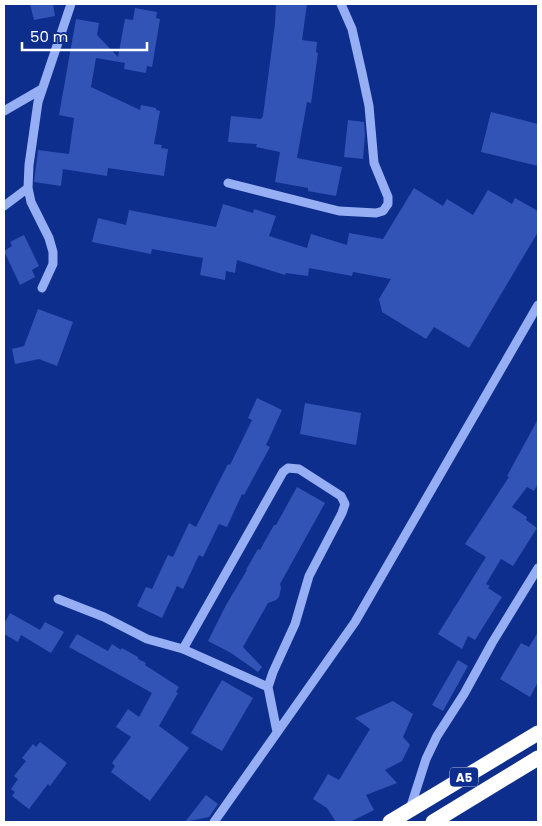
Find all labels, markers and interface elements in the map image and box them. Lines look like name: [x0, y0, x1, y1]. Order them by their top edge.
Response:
scale bar: [22, 20, 148, 52]
text: 50 m: [30, 26, 68, 47]
road number: A5: [450, 768, 478, 786]

